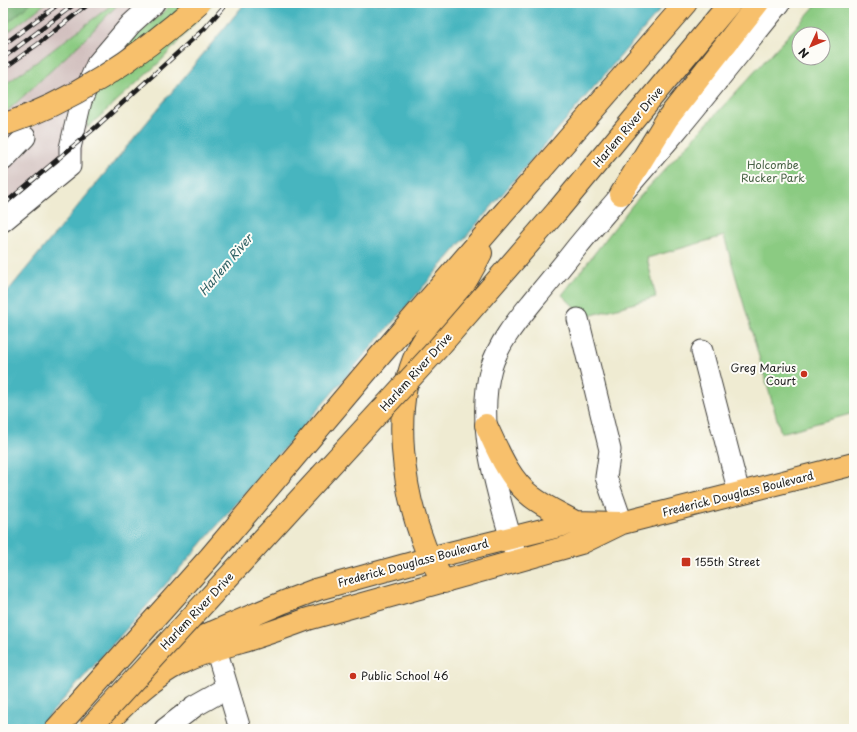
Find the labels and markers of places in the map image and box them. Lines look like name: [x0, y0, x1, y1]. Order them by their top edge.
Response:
place label: Greg Marius Court: [731, 359, 797, 389]
marker: Greg Marius Court: [799, 369, 809, 379]
place label: 155th Street: [695, 553, 760, 570]
marker: 155th Street: [680, 556, 692, 568]
place label: Public School 46: [361, 667, 449, 684]
marker: Public School 46: [348, 671, 358, 681]

